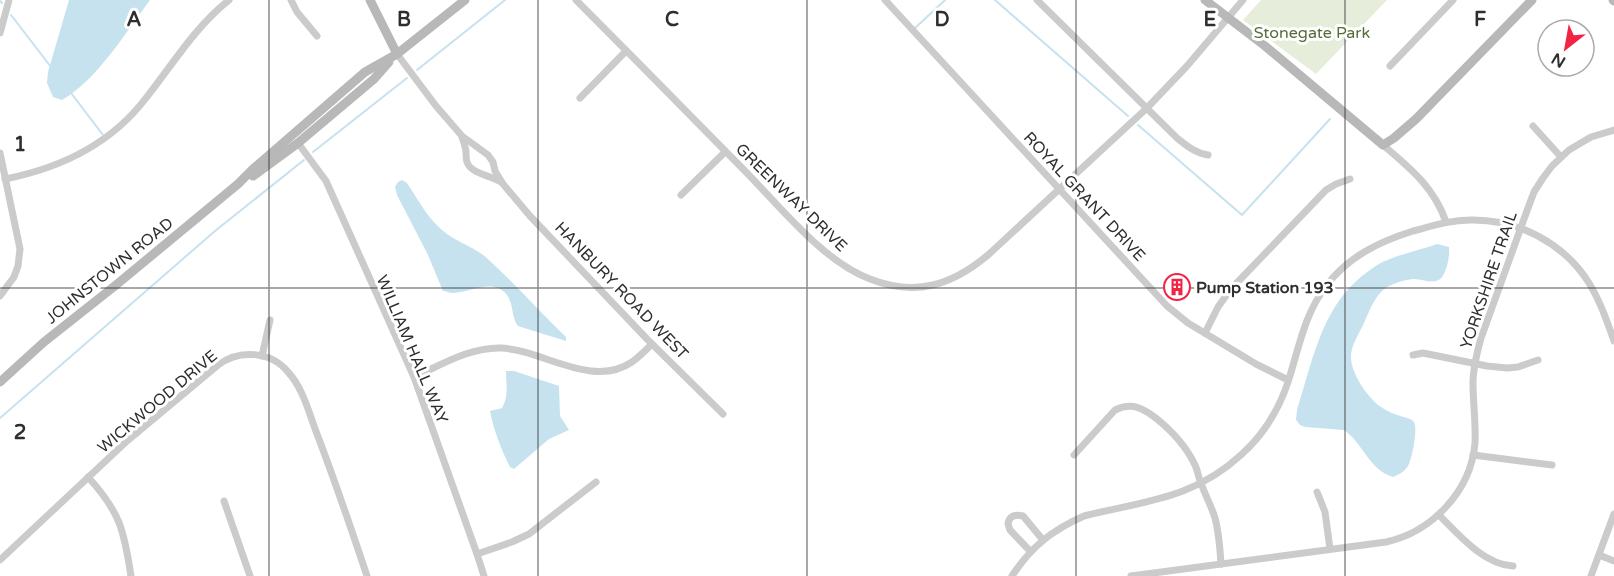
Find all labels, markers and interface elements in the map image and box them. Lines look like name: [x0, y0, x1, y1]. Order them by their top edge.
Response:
text: A: [127, 8, 142, 32]
text: B: [397, 8, 411, 32]
text: C: [665, 8, 679, 32]
text: D: [934, 8, 950, 32]
text: E: [1204, 8, 1217, 32]
text: F: [1474, 8, 1486, 32]
north arrow: [1536, 18, 1596, 78]
park label: Stonegate Park: [1254, 23, 1370, 43]
text: N: [1548, 48, 1569, 72]
street label: ROYAL GRANT DRIVE: [1019, 128, 1150, 266]
text: 1: [14, 133, 26, 157]
street label: GREENWAY DRIVE: [731, 139, 851, 256]
street label: YORKSHIRE TRAIL: [1456, 209, 1522, 352]
street label: JOHNSTOWN ROAD: [42, 213, 177, 328]
street label: HANBURY ROAD WEST: [550, 218, 692, 364]
street label: WILLIAM HALL WAY: [372, 272, 452, 427]
building icon: Pump Station 193: [1162, 272, 1192, 302]
place label: Pump Station 193: [1196, 278, 1334, 298]
street label: WICKWOOD DRIVE: [94, 346, 222, 458]
text: 2: [14, 421, 26, 445]

